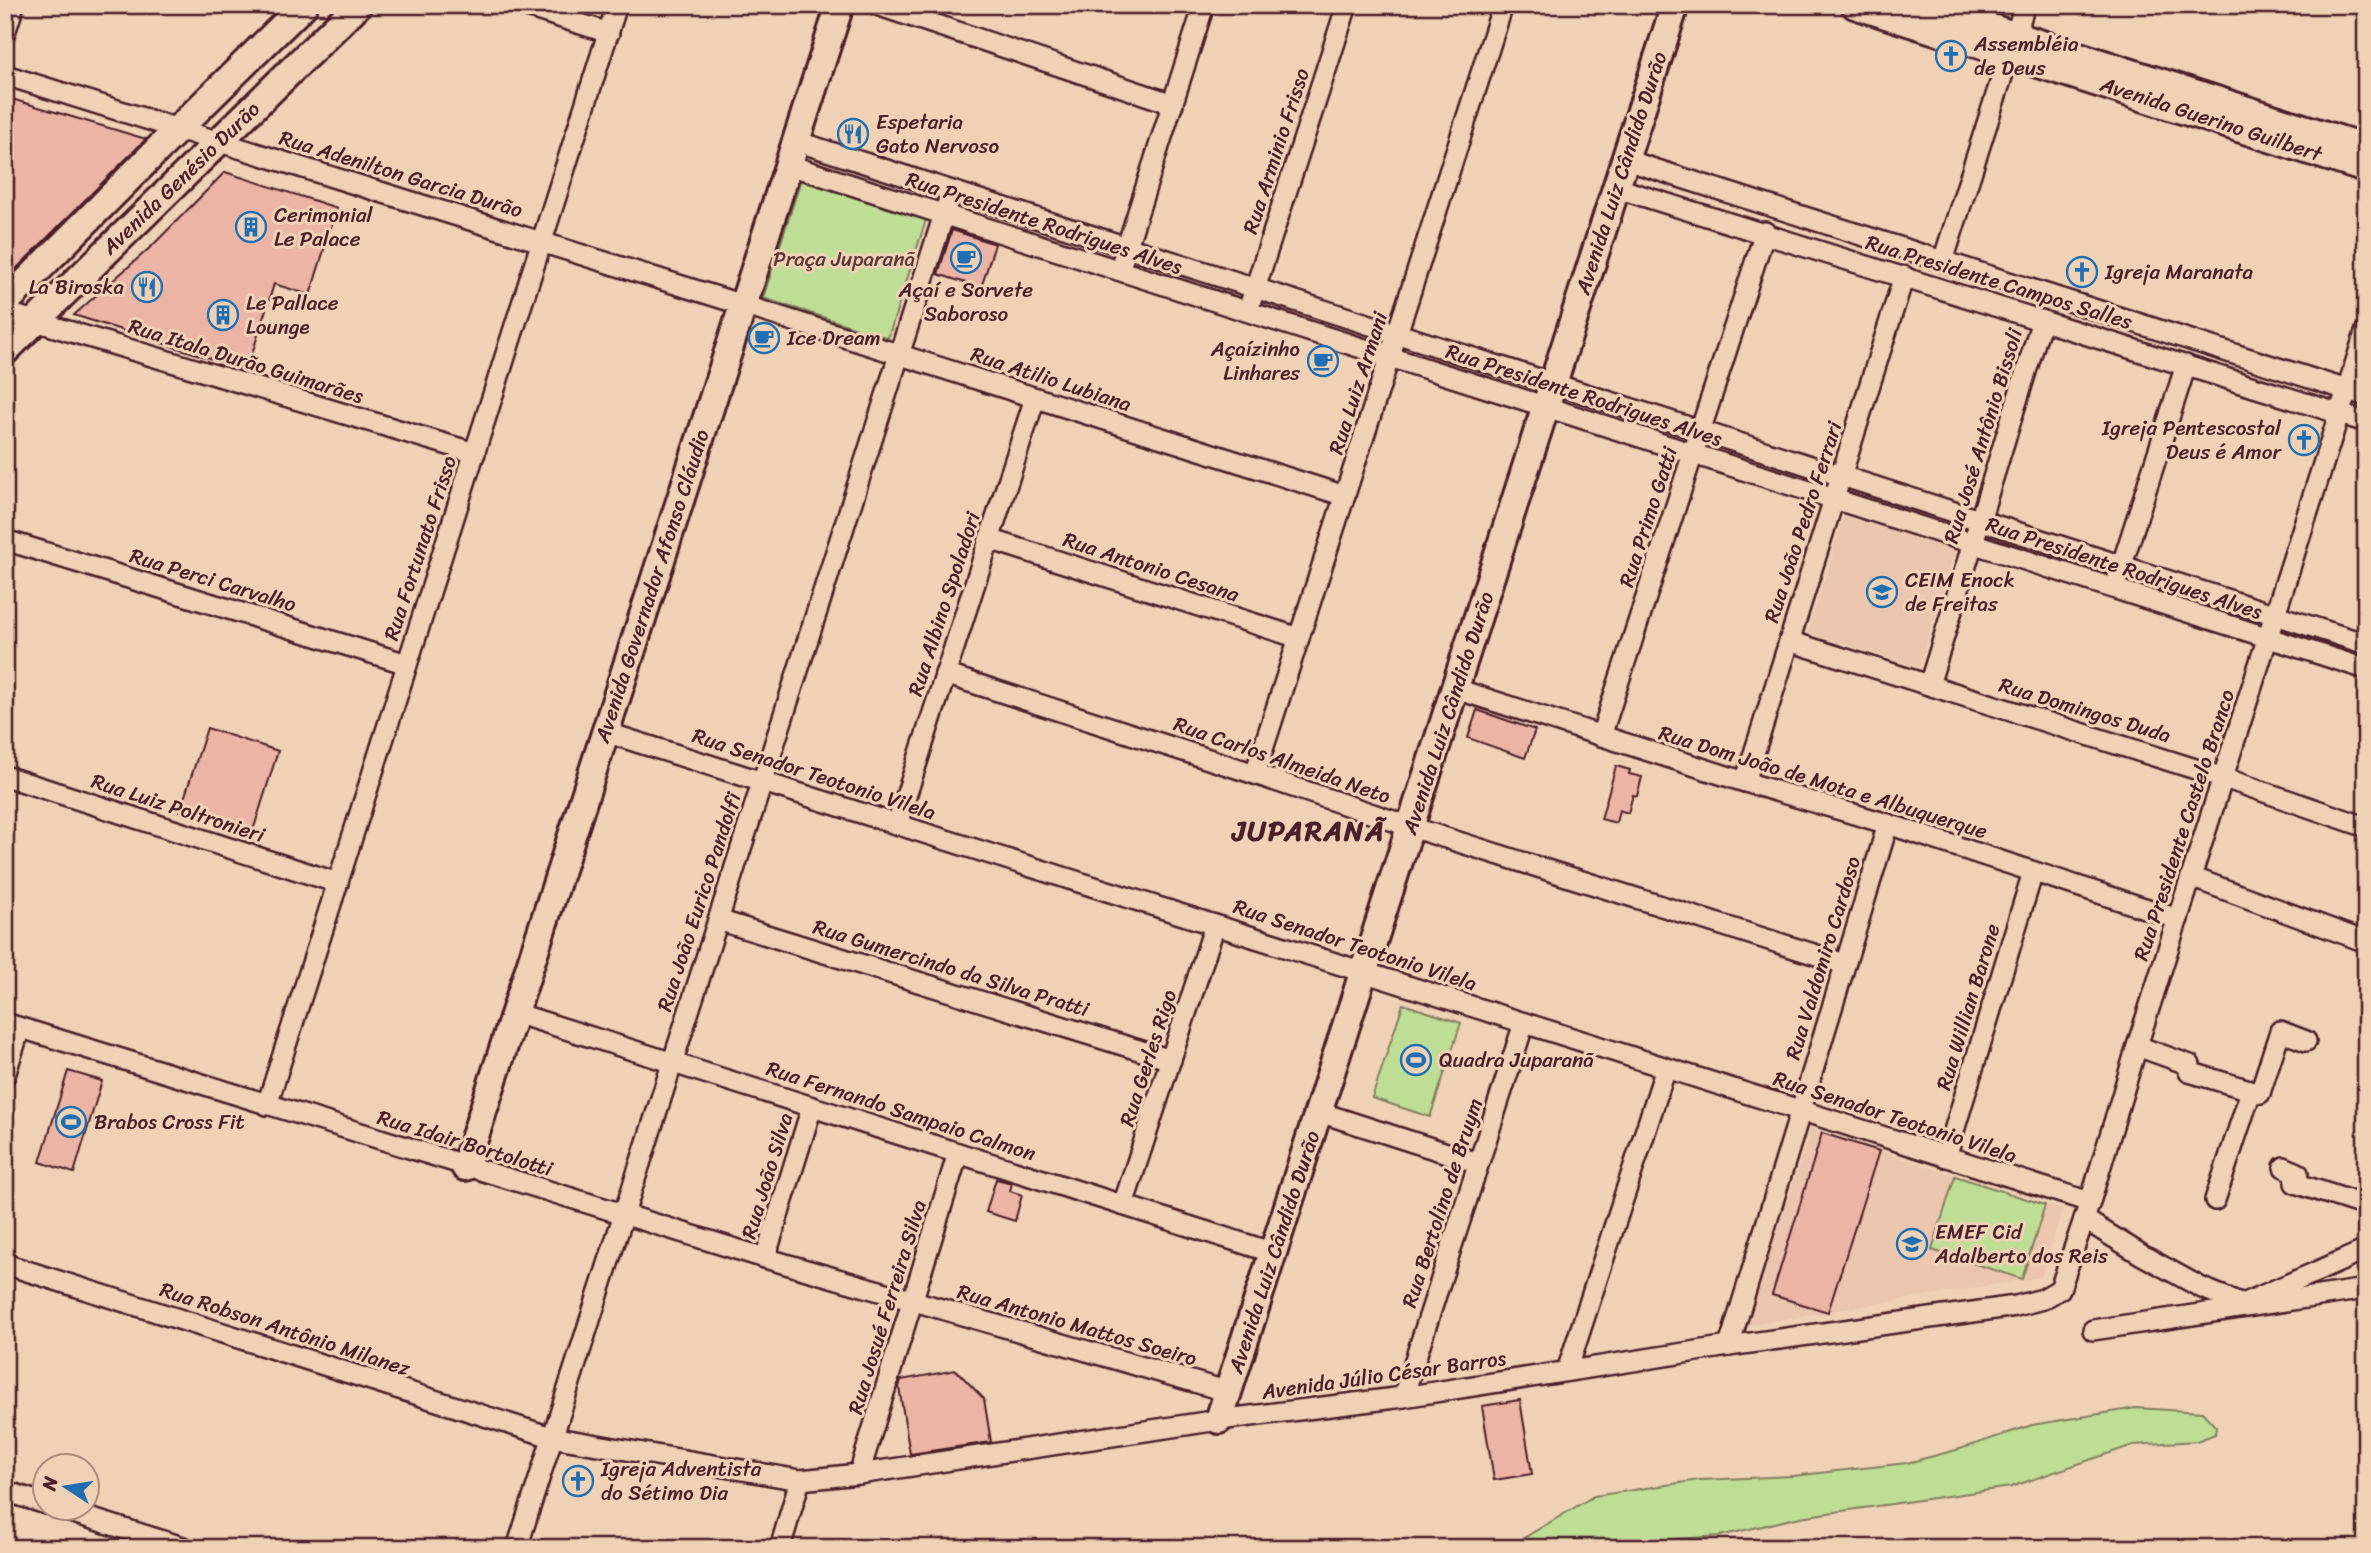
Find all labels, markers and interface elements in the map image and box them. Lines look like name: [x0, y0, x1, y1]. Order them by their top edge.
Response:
place label: Assembléia de Deus: [1973, 25, 2079, 87]
church icon: Assembléia de Deus: [1934, 39, 1968, 73]
street label: Avenida Luiz Cândido Durão: [1563, 46, 1678, 300]
street label: Rua Arminio Frisso: [1231, 63, 1321, 239]
street label: Avenida Guerino Guilbert: [2094, 65, 2328, 173]
street label: Avenida Genésio Durão: [92, 91, 270, 265]
place label: Espetaria Gato Nervoso: [876, 103, 1000, 165]
restaurant icon: Espetaria Gato Nervoso: [836, 117, 870, 151]
street label: Rua Adenilton Garcia Durão: [275, 119, 528, 229]
street label: Rua Presidente Rodrigues Alves: [901, 160, 1188, 286]
place label: Cerimonial Le Palace: [274, 196, 374, 258]
building icon: Cerimonial Le Palace: [234, 210, 268, 244]
street label: Rua Presidente Campos Salles: [1861, 223, 2137, 341]
park label: Praça Juparanã: [773, 240, 916, 278]
cafe icon: Açaí e Sorvete Saboroso: [949, 241, 983, 275]
place label: Igreja Maranata: [2104, 253, 2254, 291]
church icon: Igreja Maranata: [2065, 255, 2099, 289]
place label: La Biroska: [29, 268, 124, 306]
restaurant icon: La Biroska: [130, 270, 164, 304]
place label: Açaí e Sorvete Saboroso: [898, 271, 1033, 333]
place label: Le Pallace Lounge: [246, 284, 339, 346]
building icon: Le Pallace Lounge: [206, 298, 240, 332]
street label: Rua Luiz Armani: [1317, 305, 1399, 459]
street label: Rua Itala Durão Guimarães: [124, 307, 369, 415]
place label: Ice Dream: [786, 319, 881, 357]
cafe icon: Ice Dream: [747, 321, 781, 355]
street label: Rua José Antônio Bissoli: [1932, 322, 2034, 548]
place label: Açaízinho Linhares: [1210, 330, 1300, 392]
street label: Rua Presidente Rodrigues Alves: [1441, 332, 1728, 458]
street label: Rua Atilio Lubiana: [966, 335, 1137, 423]
cafe icon: Açaízinho Linhares: [1306, 344, 1340, 378]
place label: Igreja Pentescostal Deus é Amor: [2101, 409, 2282, 471]
street label: Rua João Pedro Ferrari: [1753, 415, 1854, 628]
church icon: Igreja Pentescostal Deus é Amor: [2287, 423, 2321, 457]
street label: Avenida Governador Afonso Cláudio: [583, 424, 721, 749]
street label: Rua Primo Gatti: [1607, 441, 1689, 592]
street label: Rua Fortunato Frisso: [372, 450, 468, 645]
street label: Rua Presidente Rodrigues Alves: [1981, 505, 2268, 631]
street label: Rua Albino Spoladori: [896, 506, 992, 701]
street label: Rua Antonio Cesana: [1058, 521, 1244, 614]
street label: Rua Perci Carvalho: [125, 537, 301, 623]
place label: CEIM Enock de Freitas: [1905, 561, 2015, 623]
school or university icon: CEIM Enock de Freitas: [1865, 575, 1899, 609]
street label: Avenida Luiz Cândido Durão: [1390, 586, 1505, 840]
street label: Rua Domingos Duda: [1994, 666, 2176, 754]
street label: Rua Presidente Castelo Branco: [2122, 684, 2246, 966]
street label: Rua Carlos Almeida Neto: [1168, 705, 1396, 815]
street label: Rua Dom João de Mota e Albuquerque: [1654, 714, 1992, 850]
street label: Rua Senador Teotonio Vilela: [687, 717, 941, 831]
street label: Rua Luiz Poltronieri: [86, 762, 271, 854]
street label: Rua João Eurico Pandolfi: [646, 786, 753, 1017]
district label: JUPARANÃ: [1230, 806, 1387, 855]
street label: Rua Valdomiro Cardoso: [1774, 851, 1872, 1065]
street label: Rua Senador Teotonio Vilela: [1228, 888, 1482, 1002]
street label: Rua Gumercindo da Silva Pratti: [808, 908, 1095, 1028]
street label: Rua Willian Barone: [1925, 919, 2011, 1095]
street label: Rua Gerles Rigo: [1108, 984, 1188, 1132]
place label: Quadra Juparanã: [1439, 1041, 1594, 1079]
sports icon: Quadra Juparanã: [1399, 1043, 1433, 1077]
street label: Rua Fernando Sampaio Calmon: [761, 1049, 1041, 1173]
street label: Rua Senador Teotonio Vilela: [1768, 1060, 2022, 1174]
street label: Rua Bertolino de Bruym: [1390, 1093, 1494, 1313]
street label: Rua Idair Bortolotti: [373, 1098, 559, 1188]
place label: Brabos Cross Fit: [94, 1103, 245, 1141]
sports icon: Brabos Cross Fit: [54, 1105, 88, 1139]
street label: Rua João Silva: [730, 1108, 804, 1244]
street label: Avenida Luiz Cândido Durão: [1216, 1125, 1331, 1379]
street label: Rua Josué Ferreira Silva: [836, 1195, 938, 1419]
place label: EMEF Cid Adalberto dos Reis: [1934, 1213, 2108, 1275]
school or university icon: EMEF Cid Adalberto dos Reis: [1895, 1227, 1929, 1261]
street label: Rua Robson Antônio Milanez: [155, 1270, 415, 1388]
street label: Rua Antonio Mattos Soeiro: [953, 1273, 1202, 1378]
street label: Avenida Júlio César Barros: [1258, 1339, 1509, 1411]
place label: Igreja Adventista do Sétimo Dia: [600, 1450, 762, 1512]
north arrow: [32, 1452, 102, 1522]
church icon: Igreja Adventista do Sétimo Dia: [561, 1464, 595, 1498]
text: N: [32, 1473, 68, 1494]

